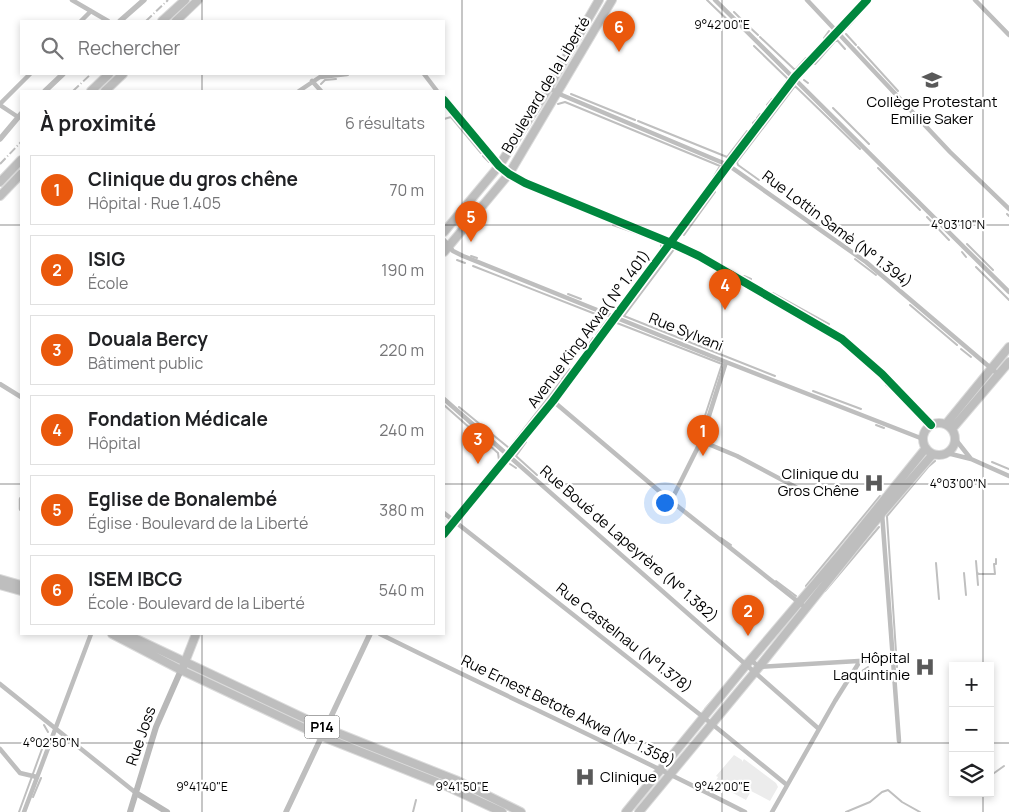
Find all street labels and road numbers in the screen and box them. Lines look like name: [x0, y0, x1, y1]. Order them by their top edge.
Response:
street label: Boulevard de la Liberté: [496, 12, 595, 157]
street label: Rue Lottin Samè (N° 1.394): [758, 165, 917, 292]
street label: Avenue King Akwa( N° 1.401): [522, 245, 655, 412]
street label: Rue Sylvani: [646, 307, 727, 356]
street label: Rue Boué de Lapeyrère (N° 1.382): [536, 460, 723, 627]
street label: Rue Castelnau (N°1.378): [552, 578, 697, 697]
street label: Rue Ernest Betote Akwa (N° 1.358): [458, 649, 679, 772]
street label: Rue Joss: [121, 703, 161, 768]
road number: P14: [304, 716, 340, 739]

